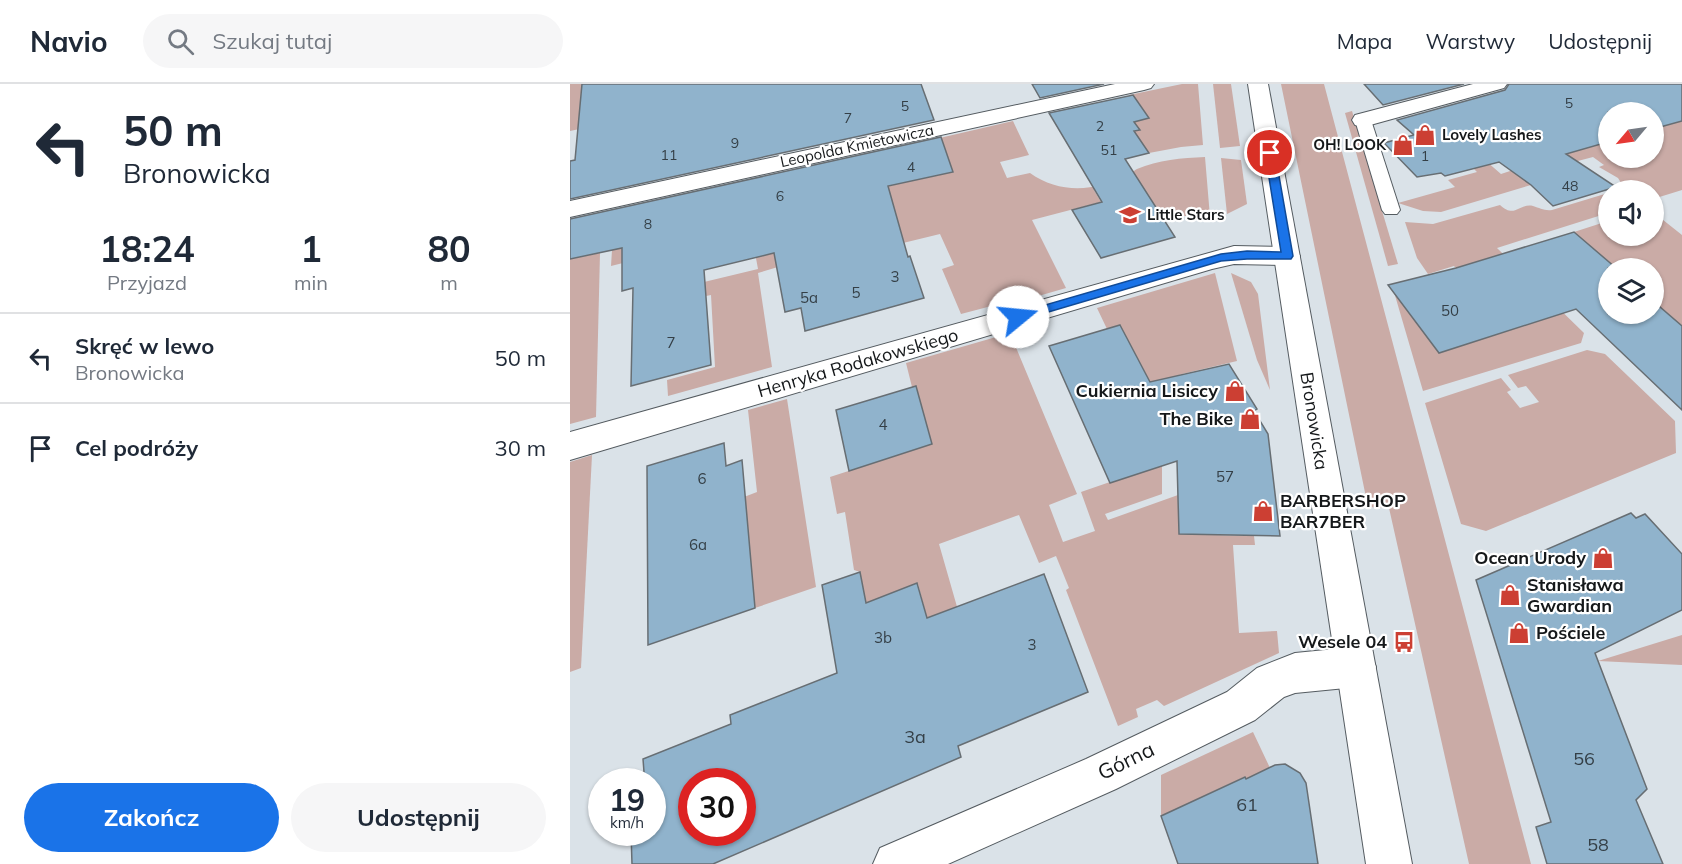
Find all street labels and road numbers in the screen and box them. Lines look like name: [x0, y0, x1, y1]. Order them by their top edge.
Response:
street label: Leopolda Kmietowicza: [778, 120, 935, 171]
street label: Henryka Rodakowskiego: [755, 323, 961, 402]
street label: Bronowicka: [1295, 371, 1334, 471]
street label: Górna: [1093, 735, 1158, 785]

